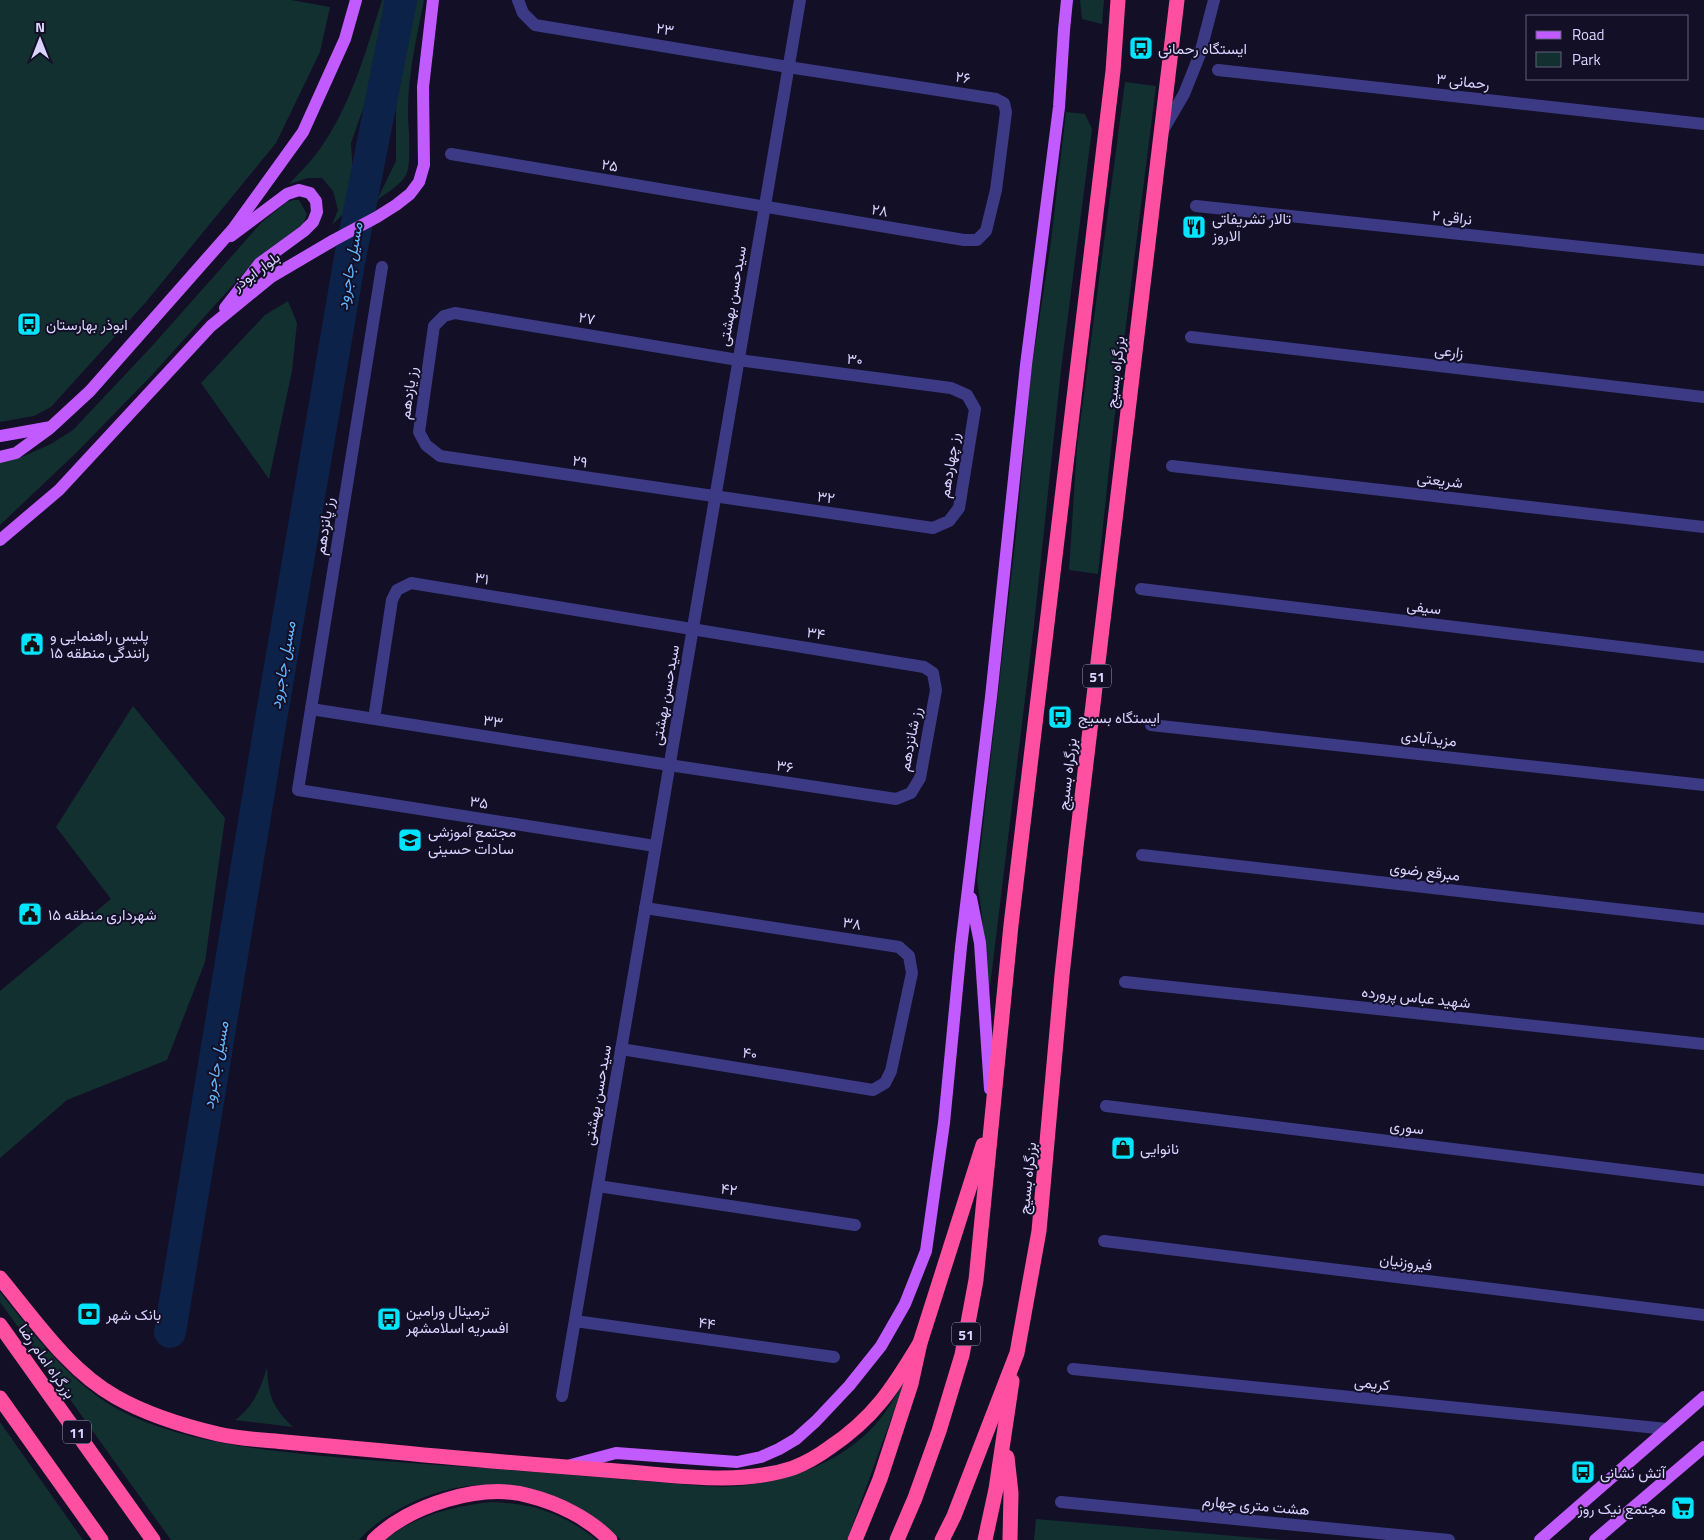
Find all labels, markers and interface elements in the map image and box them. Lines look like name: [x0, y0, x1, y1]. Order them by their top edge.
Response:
north arrow: [15, 15, 65, 65]
legend: [1526, 15, 1689, 80]
text: N: [35, 16, 45, 37]
street label: ۲۳: [654, 16, 676, 42]
text: Road: [1572, 23, 1604, 46]
bus stop icon: ایستگاه رحمانی: [1128, 35, 1154, 61]
place label: ایستگاه رحمانی: [1158, 37, 1247, 60]
text: Park: [1572, 48, 1601, 71]
street label: ۲۶: [954, 64, 972, 90]
street label: رحمانی ۳: [1435, 67, 1491, 95]
street label: ۲۵: [600, 152, 620, 178]
street label: ۲۸: [870, 197, 890, 223]
street label: نراقی ۲: [1431, 203, 1473, 231]
place label: تالار تشریفاتی الاروز: [1211, 207, 1291, 247]
restaurant icon: تالار تشریفاتی الاروز: [1181, 214, 1207, 240]
water label: مسیل جاجرود: [329, 220, 369, 312]
street label: سیدحسن بهشتی: [712, 244, 752, 348]
street label: بلوار ابوذر: [226, 246, 285, 297]
street label: ۲۷: [577, 305, 597, 331]
bus stop icon: ابوذر بهارستان: [16, 311, 42, 337]
place label: ابوذر بهارستان: [46, 313, 128, 336]
street label: بزرگراه بسیج: [1099, 335, 1131, 409]
street label: زارعی: [1433, 338, 1465, 364]
street label: ۳۰: [846, 347, 864, 371]
street label: رز یازدهم: [393, 365, 423, 421]
street label: رز چهاردهم: [932, 431, 966, 499]
street label: ۲۹: [571, 448, 589, 474]
street label: شریعتی: [1416, 466, 1464, 494]
street label: ۳۲: [816, 484, 837, 510]
street label: رز پانزدهم: [308, 496, 340, 556]
street label: ۳۱: [473, 565, 491, 591]
street label: سیفی: [1405, 593, 1443, 621]
water label: مسیل جاجرود: [262, 619, 302, 711]
street label: ۳۴: [805, 620, 827, 646]
place label: پلیس راهنمایی و رانندگی منطقه ۱۵: [50, 624, 149, 664]
public building icon: پلیس راهنمایی و رانندگی منطقه ۱۵: [19, 631, 45, 657]
street label: سیدحسن بهشتی: [645, 643, 685, 747]
road number: 51: [1083, 664, 1111, 688]
bus stop icon: ایستگاه بسیج: [1047, 704, 1073, 730]
street label: رز شانزدهم: [892, 705, 928, 773]
place label: ایستگاه بسیج: [1078, 706, 1160, 729]
street label: ۳۳: [481, 708, 505, 734]
street label: مزیدآبادی: [1400, 724, 1458, 752]
street label: بزرگراه بسیج: [1051, 737, 1083, 811]
street label: ۳۶: [775, 753, 795, 779]
street label: ۳۵: [468, 789, 490, 815]
place label: مجتمع آموزشی سادات حسینی: [428, 820, 516, 860]
school or university icon: مجتمع آموزشی سادات حسینی: [397, 827, 423, 853]
street label: مبرقع رضوی: [1388, 855, 1462, 887]
public building icon: شهرداری منطقه ۱۵: [17, 901, 43, 927]
place label: شهرداری منطقه ۱۵: [48, 903, 157, 926]
street label: ۳۸: [841, 910, 863, 936]
street label: شهید عباس پرورده: [1360, 980, 1472, 1014]
water label: مسیل جاجرود: [195, 1019, 235, 1111]
street label: ۴۰: [741, 1040, 759, 1066]
street label: سیدحسن بهشتی: [577, 1043, 617, 1147]
street label: سوری: [1389, 1114, 1426, 1141]
shop icon: نانوایی: [1110, 1135, 1136, 1161]
place label: نانوایی: [1140, 1137, 1179, 1160]
street label: بزرگراه بسیج: [1012, 1141, 1042, 1215]
street label: ۴۲: [719, 1176, 739, 1202]
street label: فیروزنیان: [1378, 1247, 1434, 1277]
place label: ترمینال ورامین افسریه اسلامشهر: [405, 1299, 509, 1339]
bank icon: بانک شهر: [76, 1301, 102, 1327]
place label: بانک شهر: [105, 1303, 161, 1326]
bus stop icon: ترمینال ورامین افسریه اسلامشهر: [376, 1306, 402, 1332]
street label: ۴۴: [697, 1310, 718, 1336]
street label: بزرگراه امام رضا: [13, 1319, 81, 1403]
road number: 51: [952, 1322, 980, 1346]
street label: کریمی: [1353, 1370, 1391, 1396]
road number: 11: [63, 1420, 91, 1444]
bus stop icon: آتش نشانی: [1570, 1459, 1596, 1485]
place label: آتش نشانی: [1600, 1461, 1667, 1484]
street label: هشت متری چهارم: [1201, 1489, 1311, 1521]
supermarket icon: مجتمع نیک‌ روز: [1670, 1495, 1696, 1521]
place label: مجتمع نیک‌ روز: [1577, 1497, 1666, 1520]

